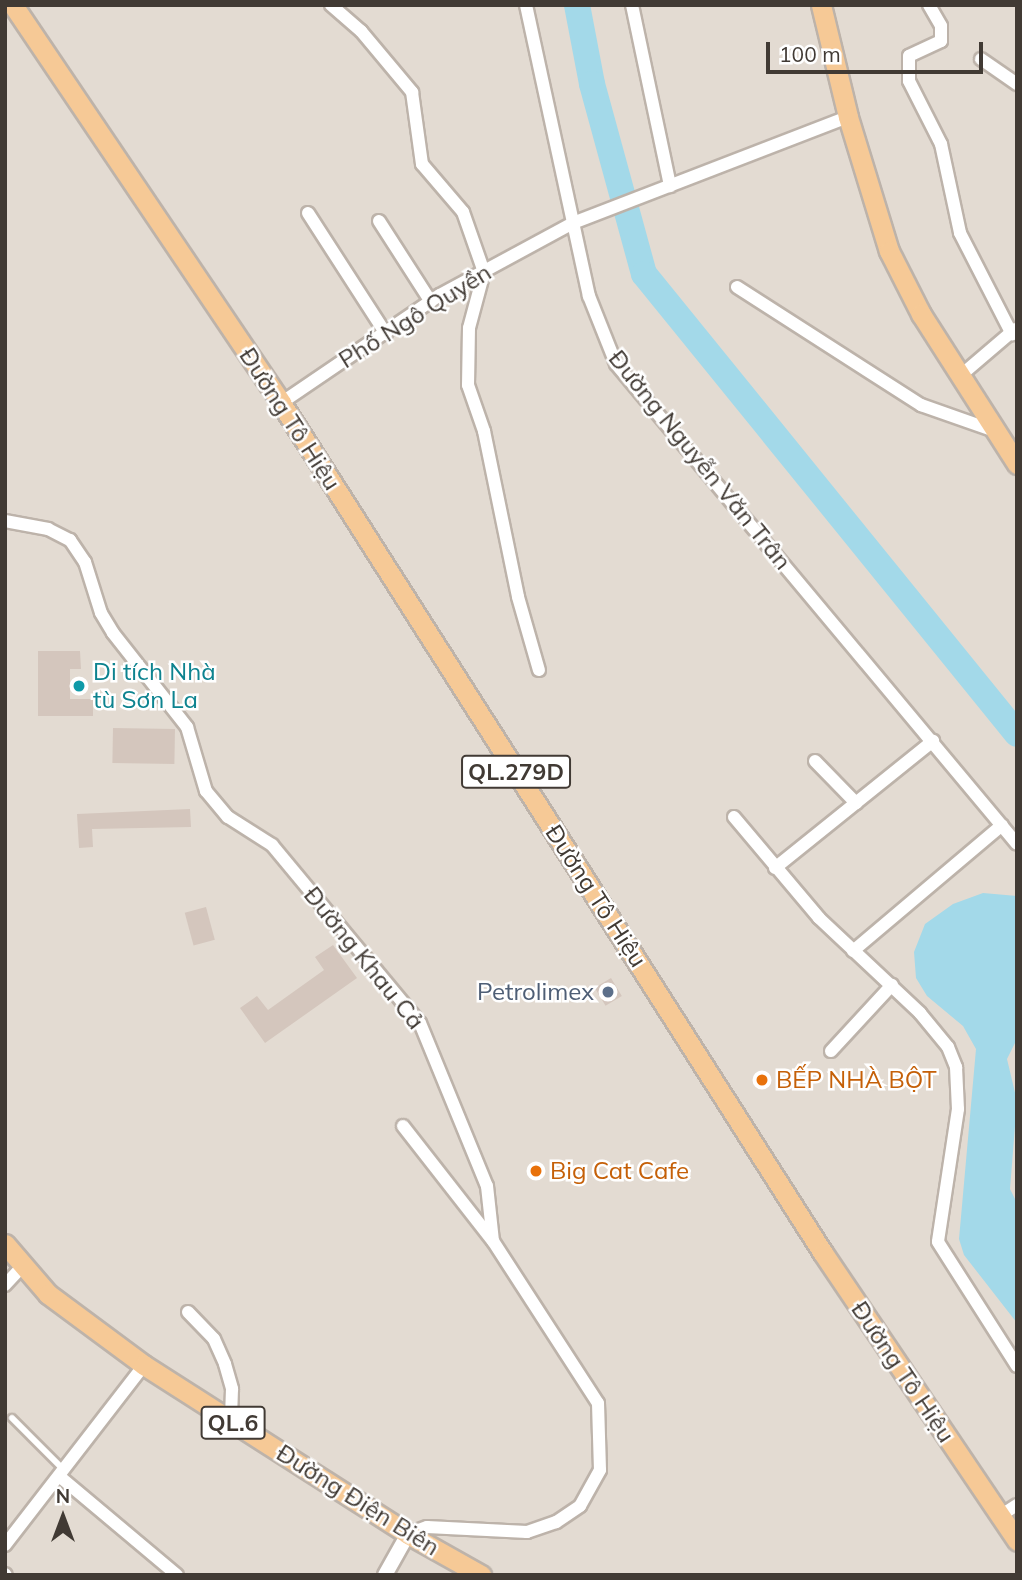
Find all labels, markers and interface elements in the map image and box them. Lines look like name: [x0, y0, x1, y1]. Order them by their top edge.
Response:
scale bar: [770, 28, 987, 72]
text: 100 m: [779, 41, 841, 67]
street label: Phố Ngô Quyền: [334, 258, 496, 374]
street label: Đường Tô Hiệu: [233, 342, 347, 496]
street label: Đường Nguyễn Văn Trân: [603, 345, 797, 575]
place label: Di tích Nhà tù Sơn La: [93, 658, 216, 714]
marker: Di tích Nhà tù Sơn La: [71, 678, 87, 694]
road number: QL.279D: [460, 752, 572, 792]
street label: Đường Tô Hiệu: [539, 819, 653, 973]
street label: Đường Khau Cả: [298, 881, 430, 1035]
place label: Petrolimex: [477, 978, 594, 1006]
marker: Petrolimex: [600, 984, 616, 1000]
place label: BẾP NHÀ BỘT: [776, 1066, 937, 1094]
marker: BẾP NHÀ BỘT: [754, 1072, 770, 1088]
place label: Big Cat Cafe: [550, 1157, 689, 1185]
marker: Big Cat Cafe: [528, 1163, 544, 1179]
street label: Đường Tô Hiệu: [845, 1296, 961, 1448]
road number: QL.6: [200, 1404, 266, 1442]
street label: Đường Điện Biên: [271, 1438, 445, 1562]
north arrow: [28, 1482, 98, 1552]
text: N: [56, 1484, 70, 1508]

